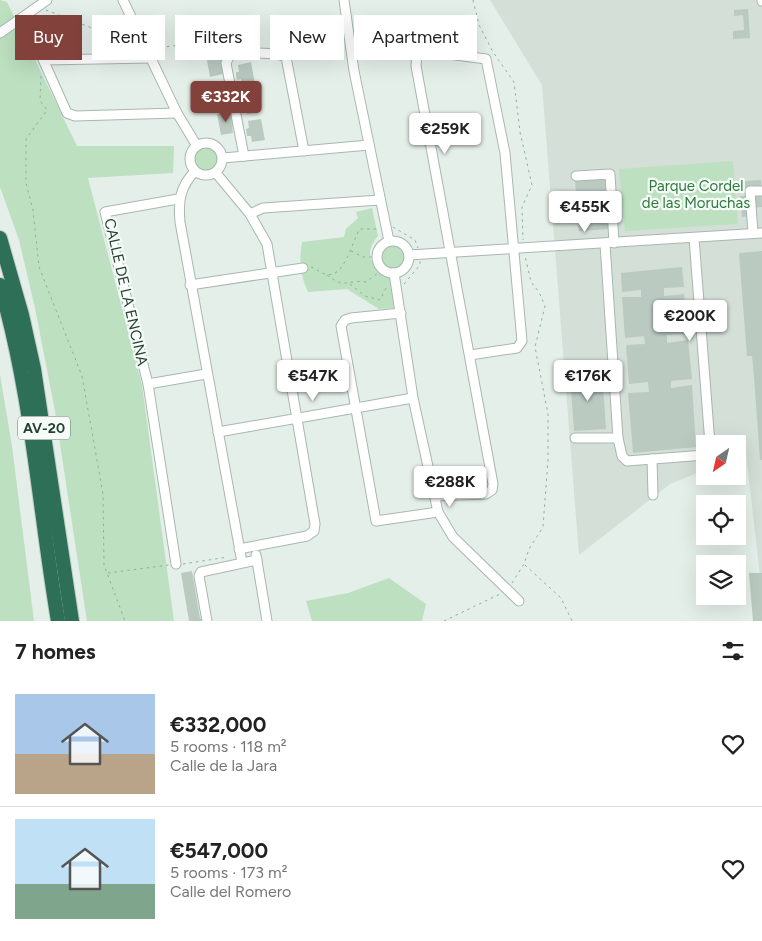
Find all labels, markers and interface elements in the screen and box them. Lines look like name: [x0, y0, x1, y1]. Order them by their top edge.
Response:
chip: Buy: [15, 15, 82, 60]
chip: Rent: [92, 15, 165, 60]
chip: Filters: [175, 15, 260, 60]
chip: New: [270, 15, 344, 60]
chip: Apartment: [354, 15, 477, 60]
pin: €332K: [191, 80, 261, 123]
text: €332K: [202, 87, 250, 106]
pin: €259K: [410, 112, 480, 155]
text: €259K: [420, 119, 470, 138]
park label: Parque Cordel de las Moruchas: [642, 177, 750, 212]
pin: €455K: [550, 190, 620, 233]
text: €455K: [560, 197, 610, 216]
street label: CALLE DE LA ENCINA: [100, 216, 152, 368]
pin: €200K: [655, 300, 725, 342]
text: €200K: [664, 306, 716, 325]
pin: €547K: [278, 360, 348, 402]
pin: €176K: [553, 360, 623, 402]
text: €547K: [288, 366, 338, 385]
text: €176K: [565, 366, 611, 385]
road number: AV-20: [18, 416, 70, 439]
north arrow: [696, 435, 746, 485]
map controls: [696, 435, 746, 605]
pin: €288K: [415, 466, 485, 508]
text: €288K: [425, 472, 475, 491]
button: locate: [696, 495, 746, 545]
button: layers: [696, 555, 746, 605]
icon: filters: [719, 637, 747, 665]
text: 7 homes: [15, 639, 96, 664]
text: €332,000: [170, 712, 266, 737]
icon: home: [55, 714, 115, 774]
icon: heart: [719, 730, 747, 758]
text: 5 rooms · 118 m²: [170, 737, 287, 756]
text: Calle de la Jara: [170, 756, 277, 775]
text: €547,000: [170, 838, 268, 863]
icon: home: [55, 839, 115, 899]
icon: heart: [719, 855, 747, 883]
text: 5 rooms · 173 m²: [170, 863, 287, 882]
text: Calle del Romero: [170, 882, 291, 901]

